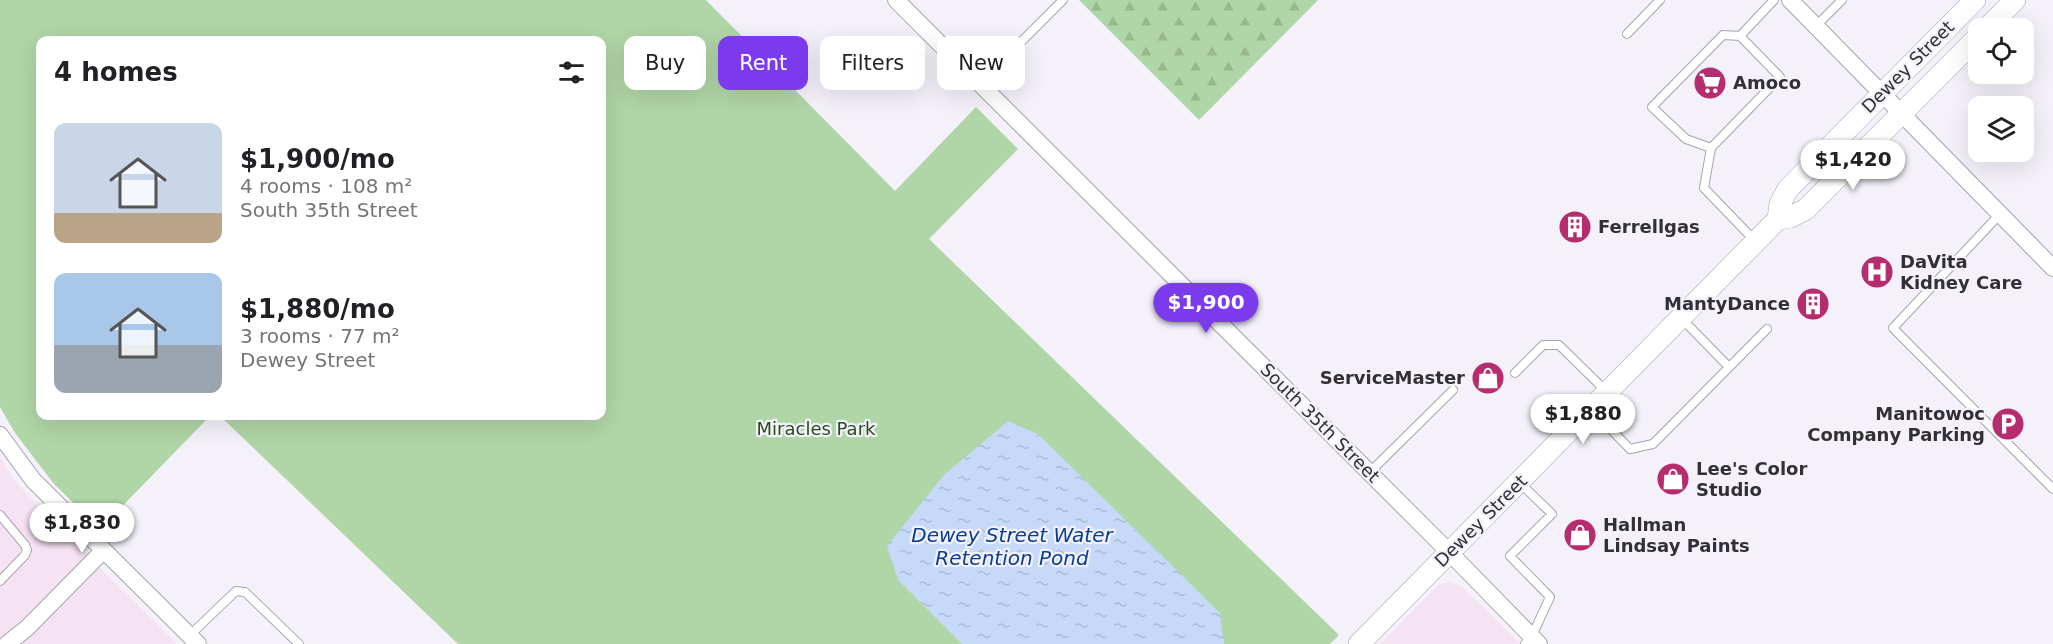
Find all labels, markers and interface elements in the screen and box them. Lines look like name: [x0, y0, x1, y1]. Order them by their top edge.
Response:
street label: Dewey Street: [1857, 16, 1958, 117]
map controls: [1968, 18, 2034, 162]
button: locate: [1968, 18, 2034, 84]
chip: Buy: [624, 36, 706, 90]
chip: Rent: [718, 36, 808, 90]
chip: Filters: [820, 36, 925, 90]
chip: New: [937, 36, 1025, 90]
icon: filters: [555, 56, 588, 89]
text: 4 homes: [54, 57, 178, 87]
supermarket icon: Amoco: [1692, 65, 1728, 101]
place label: Amoco: [1733, 72, 1801, 93]
button: layers: [1968, 96, 2034, 162]
pin: $1,420: [1804, 140, 1902, 191]
text: $1,900/mo: [240, 144, 395, 174]
icon: home: [102, 147, 174, 219]
text: $1,420: [1814, 147, 1892, 171]
text: 4 rooms · 108 m²: [240, 174, 412, 198]
text: South 35th Street: [240, 198, 418, 222]
building icon: Ferrellgas: [1557, 209, 1593, 245]
place label: Ferrellgas: [1598, 216, 1700, 237]
place label: DaVita Kidney Care: [1900, 251, 2022, 293]
hospital icon: DaVita Kidney Care: [1859, 254, 1895, 290]
pin: $1,900: [1157, 283, 1255, 334]
building icon: MantyDance: [1795, 286, 1831, 322]
text: $1,900: [1167, 290, 1245, 314]
place label: MantyDance: [1664, 293, 1790, 314]
text: $1,880/mo: [240, 294, 395, 324]
icon: home: [102, 297, 174, 369]
text: 3 rooms · 77 m²: [240, 324, 400, 348]
text: Dewey Street: [240, 348, 375, 372]
street label: South 35th Street: [1256, 359, 1384, 487]
shop icon: ServiceMaster: [1470, 360, 1506, 396]
place label: ServiceMaster: [1320, 367, 1465, 388]
pin: $1,880: [1534, 394, 1632, 445]
text: $1,880: [1544, 401, 1622, 425]
place label: Manitowoc Company Parking: [1807, 403, 1985, 445]
parking icon: Manitowoc Company Parking: [1990, 406, 2026, 442]
park label: Miracles Park: [757, 418, 876, 439]
place label: Lee's Color Studio: [1696, 458, 1807, 500]
shop icon: Lee's Color Studio: [1655, 461, 1691, 497]
street label: Dewey Street: [1430, 470, 1531, 571]
pin: $1,830: [33, 503, 131, 554]
text: $1,830: [43, 510, 121, 534]
place label: Hallman Lindsay Paints: [1603, 514, 1750, 556]
shop icon: Hallman Lindsay Paints: [1562, 517, 1598, 553]
water label: Dewey Street Water Retention Pond: [911, 523, 1114, 570]

